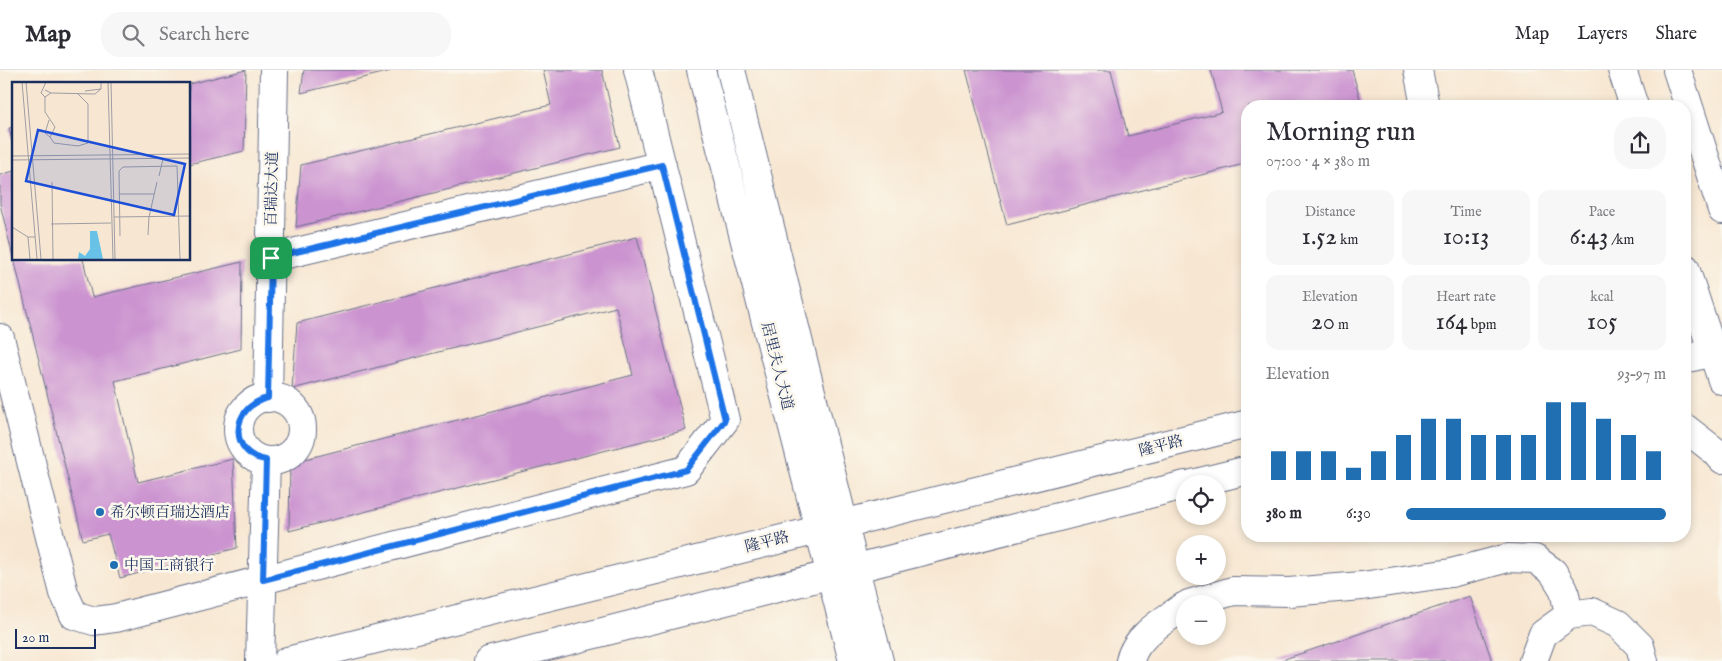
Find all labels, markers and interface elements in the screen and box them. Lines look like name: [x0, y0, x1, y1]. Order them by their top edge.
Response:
search box: [101, 12, 451, 57]
text: Map: [25, 19, 71, 50]
icon: search: [119, 21, 147, 49]
text: Search here: [159, 23, 250, 47]
text: Map: [1515, 23, 1549, 46]
text: Layers: [1577, 23, 1628, 46]
text: Share: [1656, 23, 1697, 46]
inset map: [12, 82, 190, 260]
text: Morning run: [1266, 115, 1416, 150]
button: share: [1614, 117, 1666, 169]
street label: 百瑞达大道: [262, 151, 282, 227]
text: 07:00 · 4 × 380 m: [1266, 152, 1370, 172]
text: Distance: [1305, 203, 1355, 221]
text: Time: [1450, 203, 1482, 221]
text: Pace: [1589, 203, 1615, 221]
text: 1.52: [1302, 221, 1337, 253]
text: 10:13: [1443, 221, 1489, 253]
text: 6:43: [1570, 221, 1608, 253]
text: km: [1337, 231, 1358, 249]
text: /km: [1608, 231, 1634, 249]
pin: [250, 237, 292, 279]
icon: arrive: [257, 244, 285, 272]
text: Elevation: [1302, 288, 1358, 306]
text: Heart rate: [1436, 288, 1496, 306]
text: kcal: [1590, 288, 1614, 306]
text: 20: [1311, 306, 1335, 338]
text: 164: [1435, 306, 1468, 338]
text: 105: [1587, 306, 1617, 338]
text: m: [1335, 316, 1349, 334]
text: bpm: [1468, 316, 1497, 334]
street label: 居里夫人大道: [757, 320, 797, 412]
text: Elevation: [1266, 365, 1329, 385]
text: 93–97 m: [1617, 365, 1666, 385]
street label: 隆平路: [1137, 431, 1185, 461]
map controls: [1176, 475, 1226, 645]
button: locate: [1176, 475, 1226, 525]
place label: 希尔顿百瑞达酒店: [110, 503, 230, 522]
text: 380 m: [1266, 504, 1302, 524]
text: 6:30: [1346, 504, 1371, 524]
marker: 希尔顿百瑞达酒店: [94, 506, 106, 518]
street label: 隆平路: [743, 527, 791, 557]
button: +: [1176, 535, 1226, 585]
place label: 中国工商银行: [124, 556, 214, 575]
marker: 中国工商银行: [108, 559, 120, 571]
button: −: [1176, 595, 1226, 645]
scale bar: [15, 626, 96, 649]
text: 20 m: [22, 629, 49, 647]

